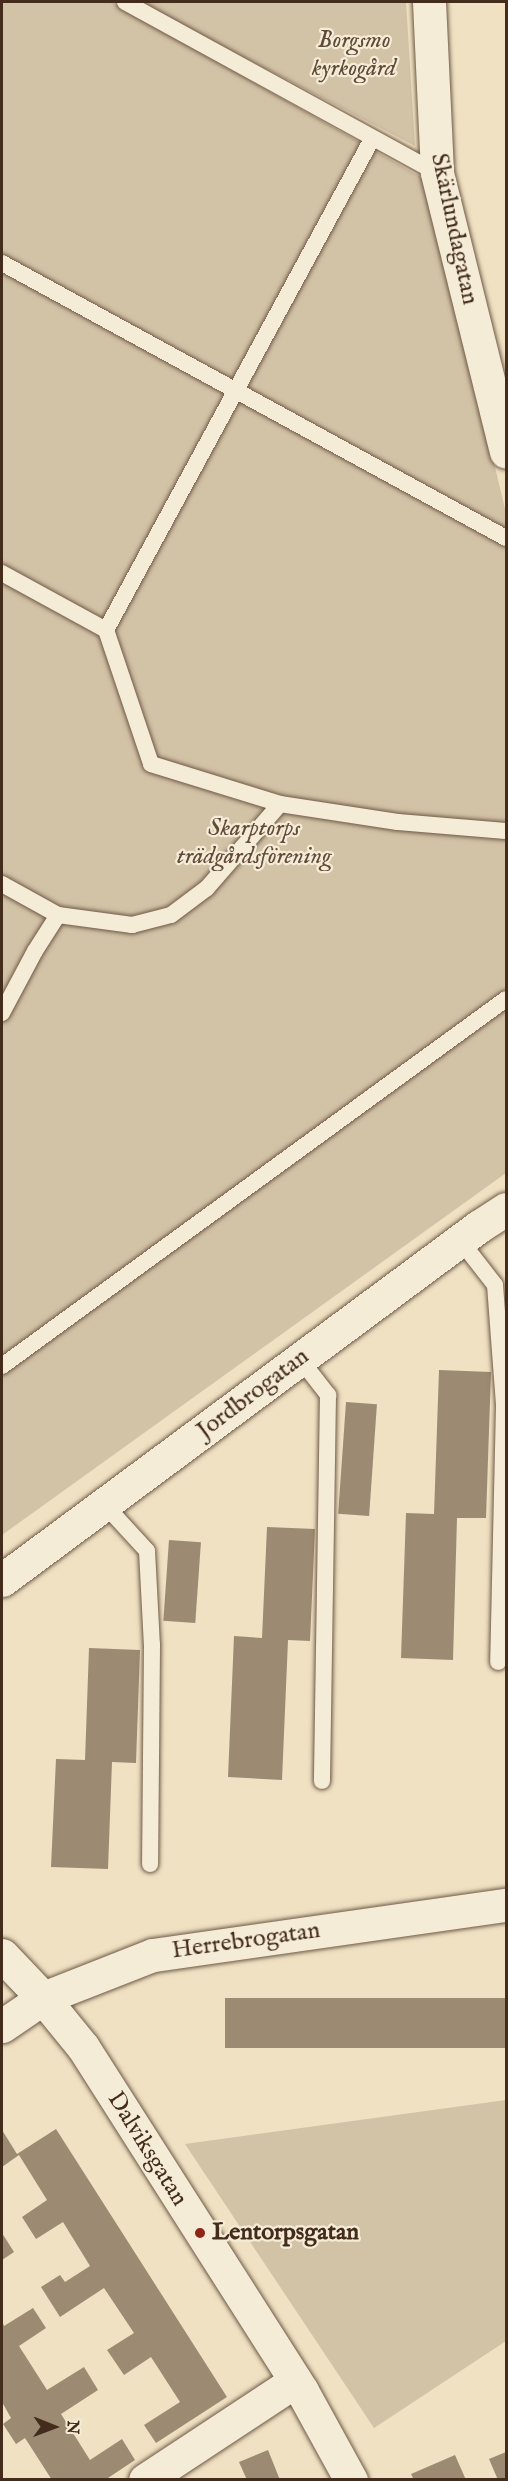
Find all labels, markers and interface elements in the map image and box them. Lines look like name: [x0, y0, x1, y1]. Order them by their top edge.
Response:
park label: Borgsmo kyrkogård: [312, 27, 396, 83]
street label: Skärlundagatan: [424, 151, 484, 307]
park label: Skarptorps trädgårdsförening: [177, 815, 331, 871]
street label: Jordbrogatan: [191, 1343, 315, 1445]
street label: Herrebrogatan: [170, 1916, 322, 1966]
street label: Dalviksgatan: [101, 2087, 193, 2211]
place label: Lentorpsgatan: [212, 2219, 359, 2247]
marker: Lentorpsgatan: [193, 2226, 207, 2240]
north arrow: [24, 2397, 84, 2457]
text: N: [62, 2420, 82, 2434]

